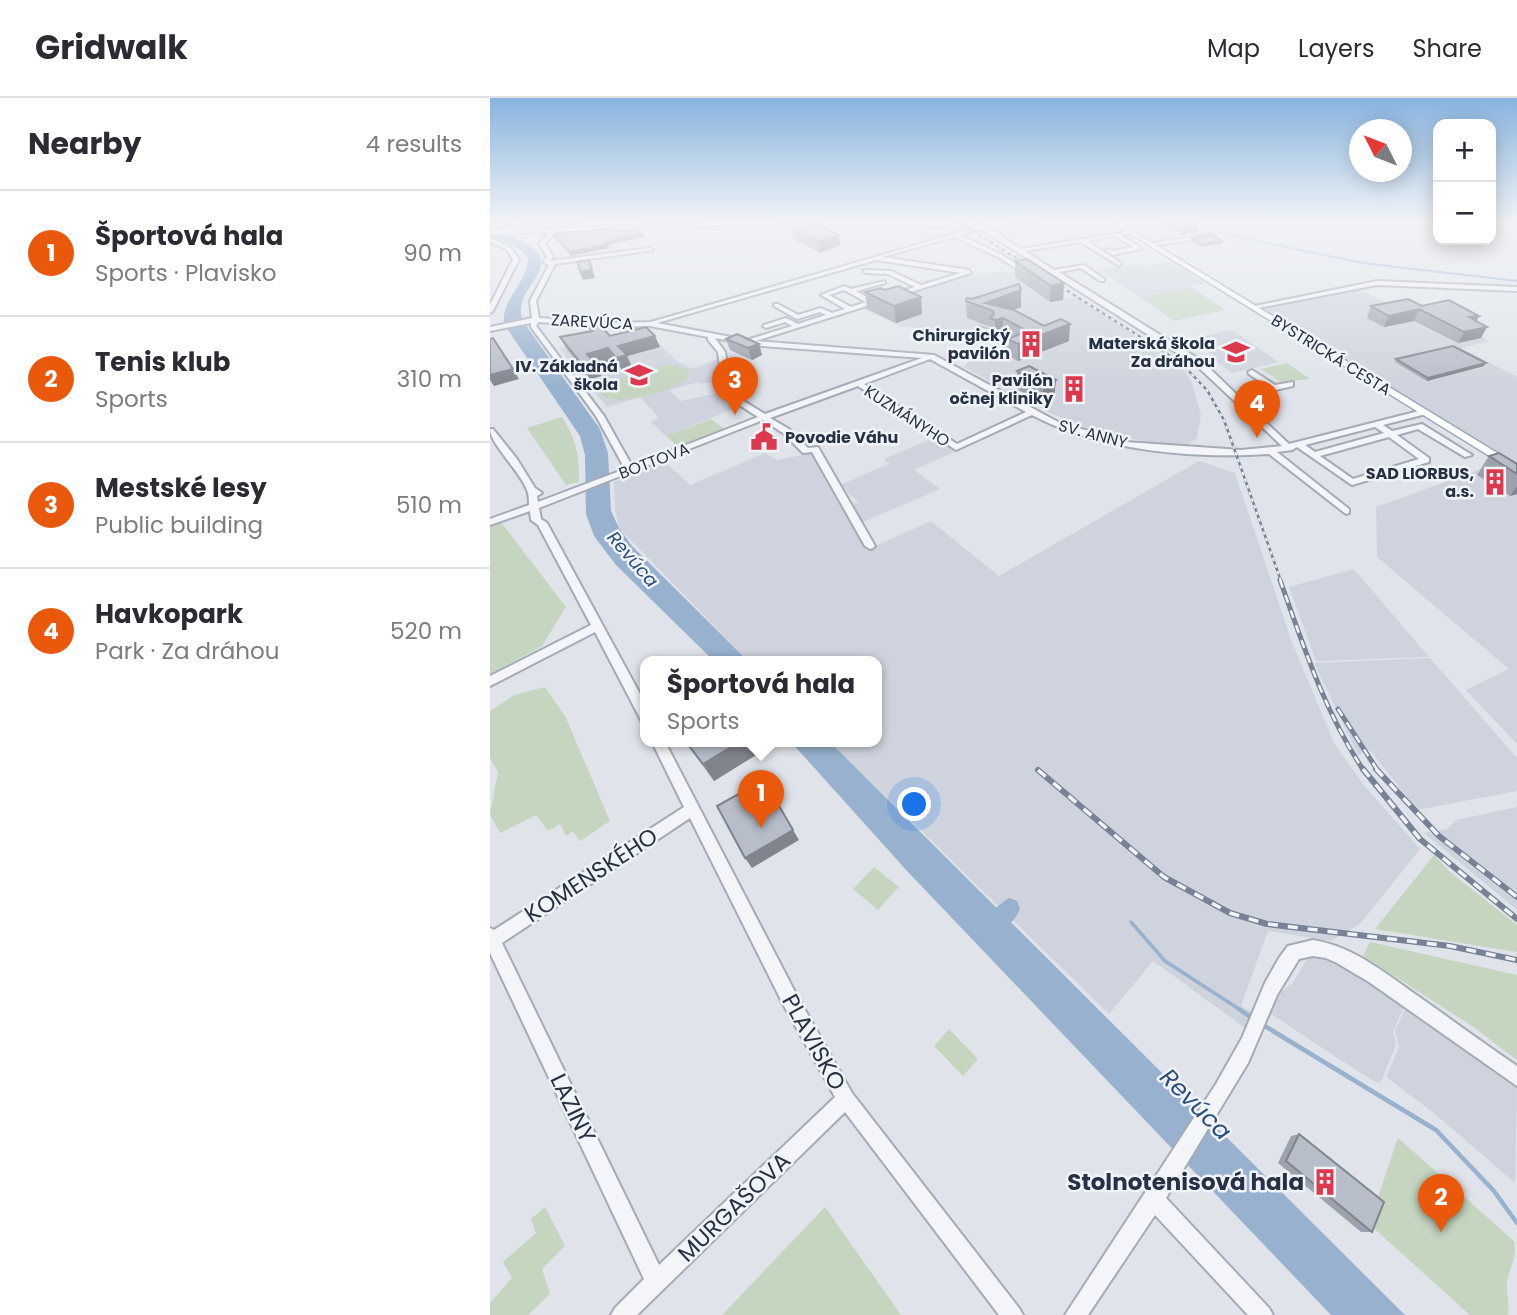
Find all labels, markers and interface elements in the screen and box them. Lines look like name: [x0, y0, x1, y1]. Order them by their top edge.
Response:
text: Gridwalk: [35, 24, 188, 71]
text: Map: [1207, 32, 1260, 65]
text: Layers: [1298, 32, 1374, 65]
text: Share: [1412, 32, 1482, 65]
north arrow: [1349, 119, 1412, 182]
map controls: [1433, 119, 1496, 245]
button: +: [1433, 119, 1496, 182]
text: Nearby: [28, 122, 142, 165]
text: 4 results: [366, 128, 462, 160]
button: −: [1433, 182, 1496, 245]
text: Športová hala: [95, 218, 283, 254]
text: 1: [47, 237, 55, 269]
text: 90 m: [403, 237, 462, 269]
text: Sports · Plavisko: [95, 257, 277, 289]
street label: ZAREVÚCA: [550, 308, 634, 336]
street label: BYSTRICKÁ CESTA: [1267, 309, 1395, 401]
place label: Chirurgický pavilón: [913, 324, 1011, 365]
building icon: Chirurgický pavilón: [1016, 329, 1046, 359]
place label: Materská škola Za dráhou: [1089, 332, 1215, 373]
school or university icon: Materská škola Za dráhou: [1221, 337, 1251, 367]
text: Tenis klub: [95, 344, 231, 380]
place label: IV. Základná škola: [515, 355, 618, 396]
pin: 3: [712, 357, 758, 415]
school or university icon: IV. Základná škola: [624, 360, 654, 390]
text: 2: [44, 363, 58, 395]
text: 310 m: [397, 363, 462, 395]
place label: Pavilón očnej kliniky: [950, 369, 1054, 410]
building icon: Pavilón očnej kliniky: [1059, 374, 1089, 404]
street label: KUZMÁNYHO: [860, 380, 954, 452]
pin: 4: [1234, 380, 1280, 438]
text: Sports: [95, 383, 168, 415]
street label: SV. ANNY: [1056, 414, 1131, 454]
public building icon: Povodie Váhu: [749, 422, 779, 452]
place label: Povodie Váhu: [785, 426, 898, 449]
street label: BOTTOVA: [615, 437, 693, 485]
place label: SAD LIORBUS, a.s.: [1366, 462, 1474, 503]
building icon: SAD LIORBUS, a.s.: [1480, 467, 1510, 497]
text: Mestské lesy: [95, 470, 267, 506]
text: 3: [44, 489, 58, 521]
text: 510 m: [396, 489, 462, 521]
text: Public building: [95, 509, 263, 541]
water label: Revúca: [602, 526, 664, 592]
text: Havkopark: [95, 596, 243, 632]
text: 4: [43, 615, 59, 647]
text: 520 m: [390, 615, 462, 647]
text: Park · Za dráhou: [95, 635, 279, 667]
popup: [640, 656, 882, 747]
text: Športová hala: [667, 666, 855, 702]
text: Sports: [667, 705, 740, 737]
pin: 1: [738, 770, 784, 828]
your location: [897, 787, 931, 821]
street label: KOMENSKÉHO: [518, 820, 664, 930]
street label: PLAVISKO: [774, 988, 854, 1096]
water label: Revúca: [1153, 1061, 1239, 1147]
street label: LAZINY: [543, 1068, 603, 1148]
street label: MURGAŠOVA: [671, 1145, 797, 1269]
place label: Stolnotenisová hala: [1067, 1166, 1304, 1198]
building icon: Stolnotenisová hala: [1310, 1167, 1340, 1197]
pin: 2: [1418, 1174, 1464, 1232]

